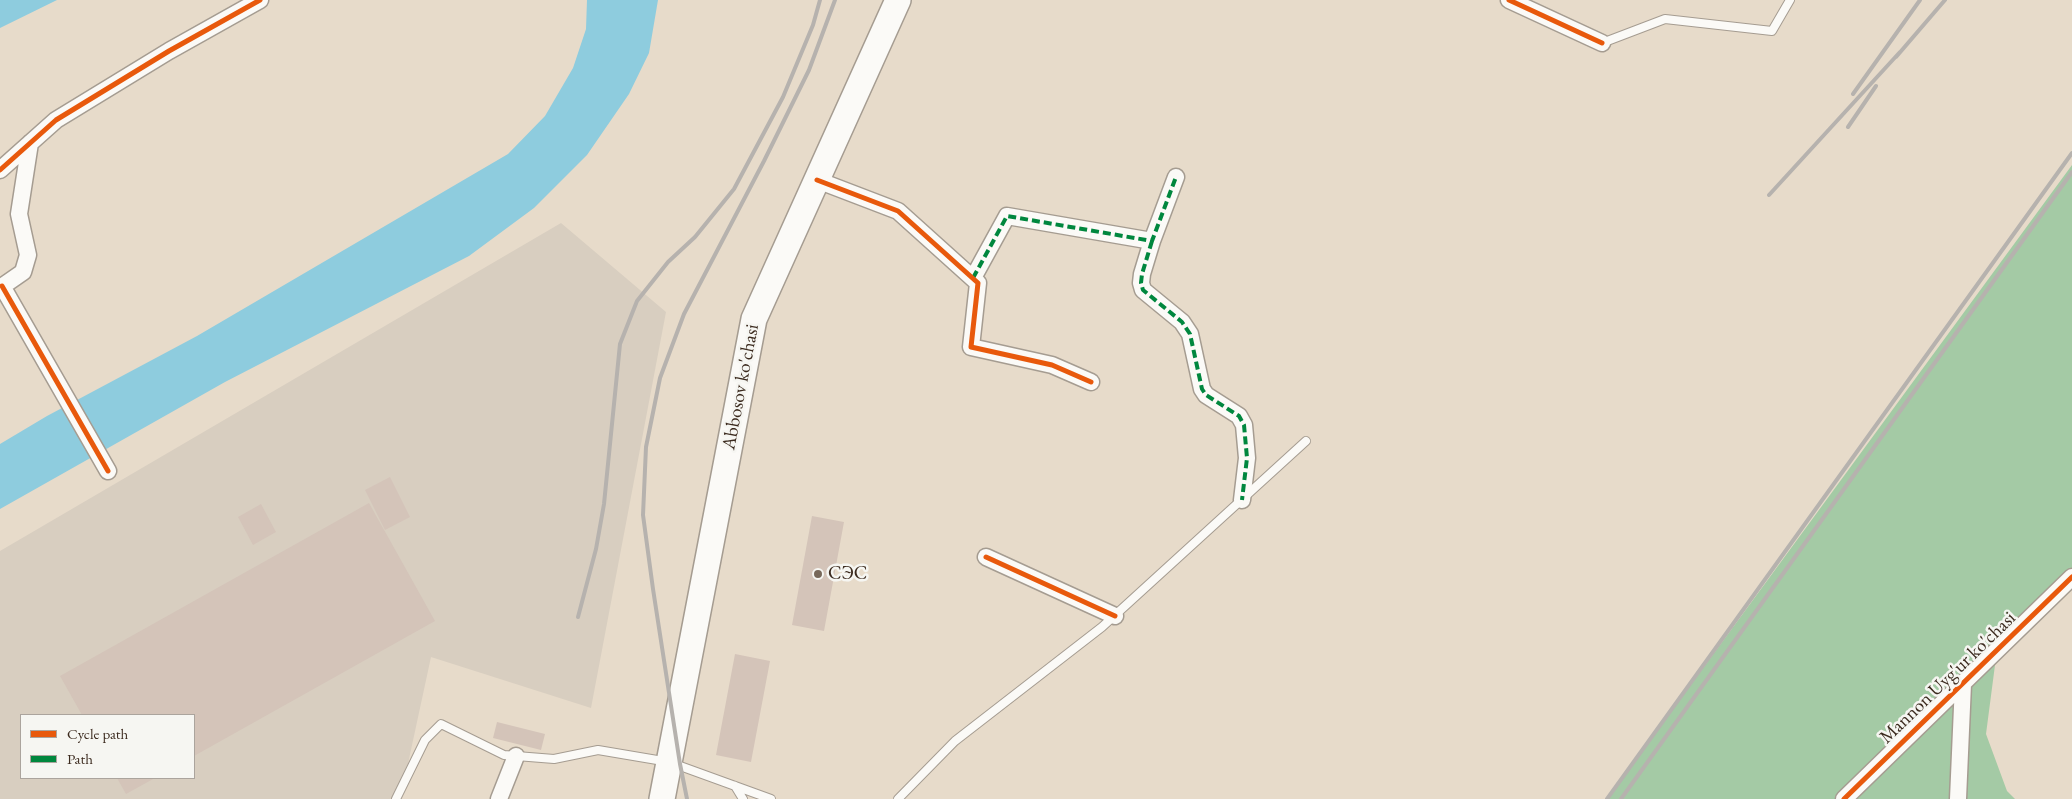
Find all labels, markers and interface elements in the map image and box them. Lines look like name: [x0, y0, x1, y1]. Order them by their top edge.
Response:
street label: Abbosov ko'chasi: [718, 322, 764, 452]
place label: СЭС: [828, 563, 867, 585]
marker: СЭС: [812, 568, 824, 580]
street label: Mannon Uyg'ur ko'chasi: [1875, 607, 2021, 749]
legend: [20, 714, 195, 779]
text: Cycle path: [67, 724, 128, 743]
text: Path: [67, 749, 93, 768]

